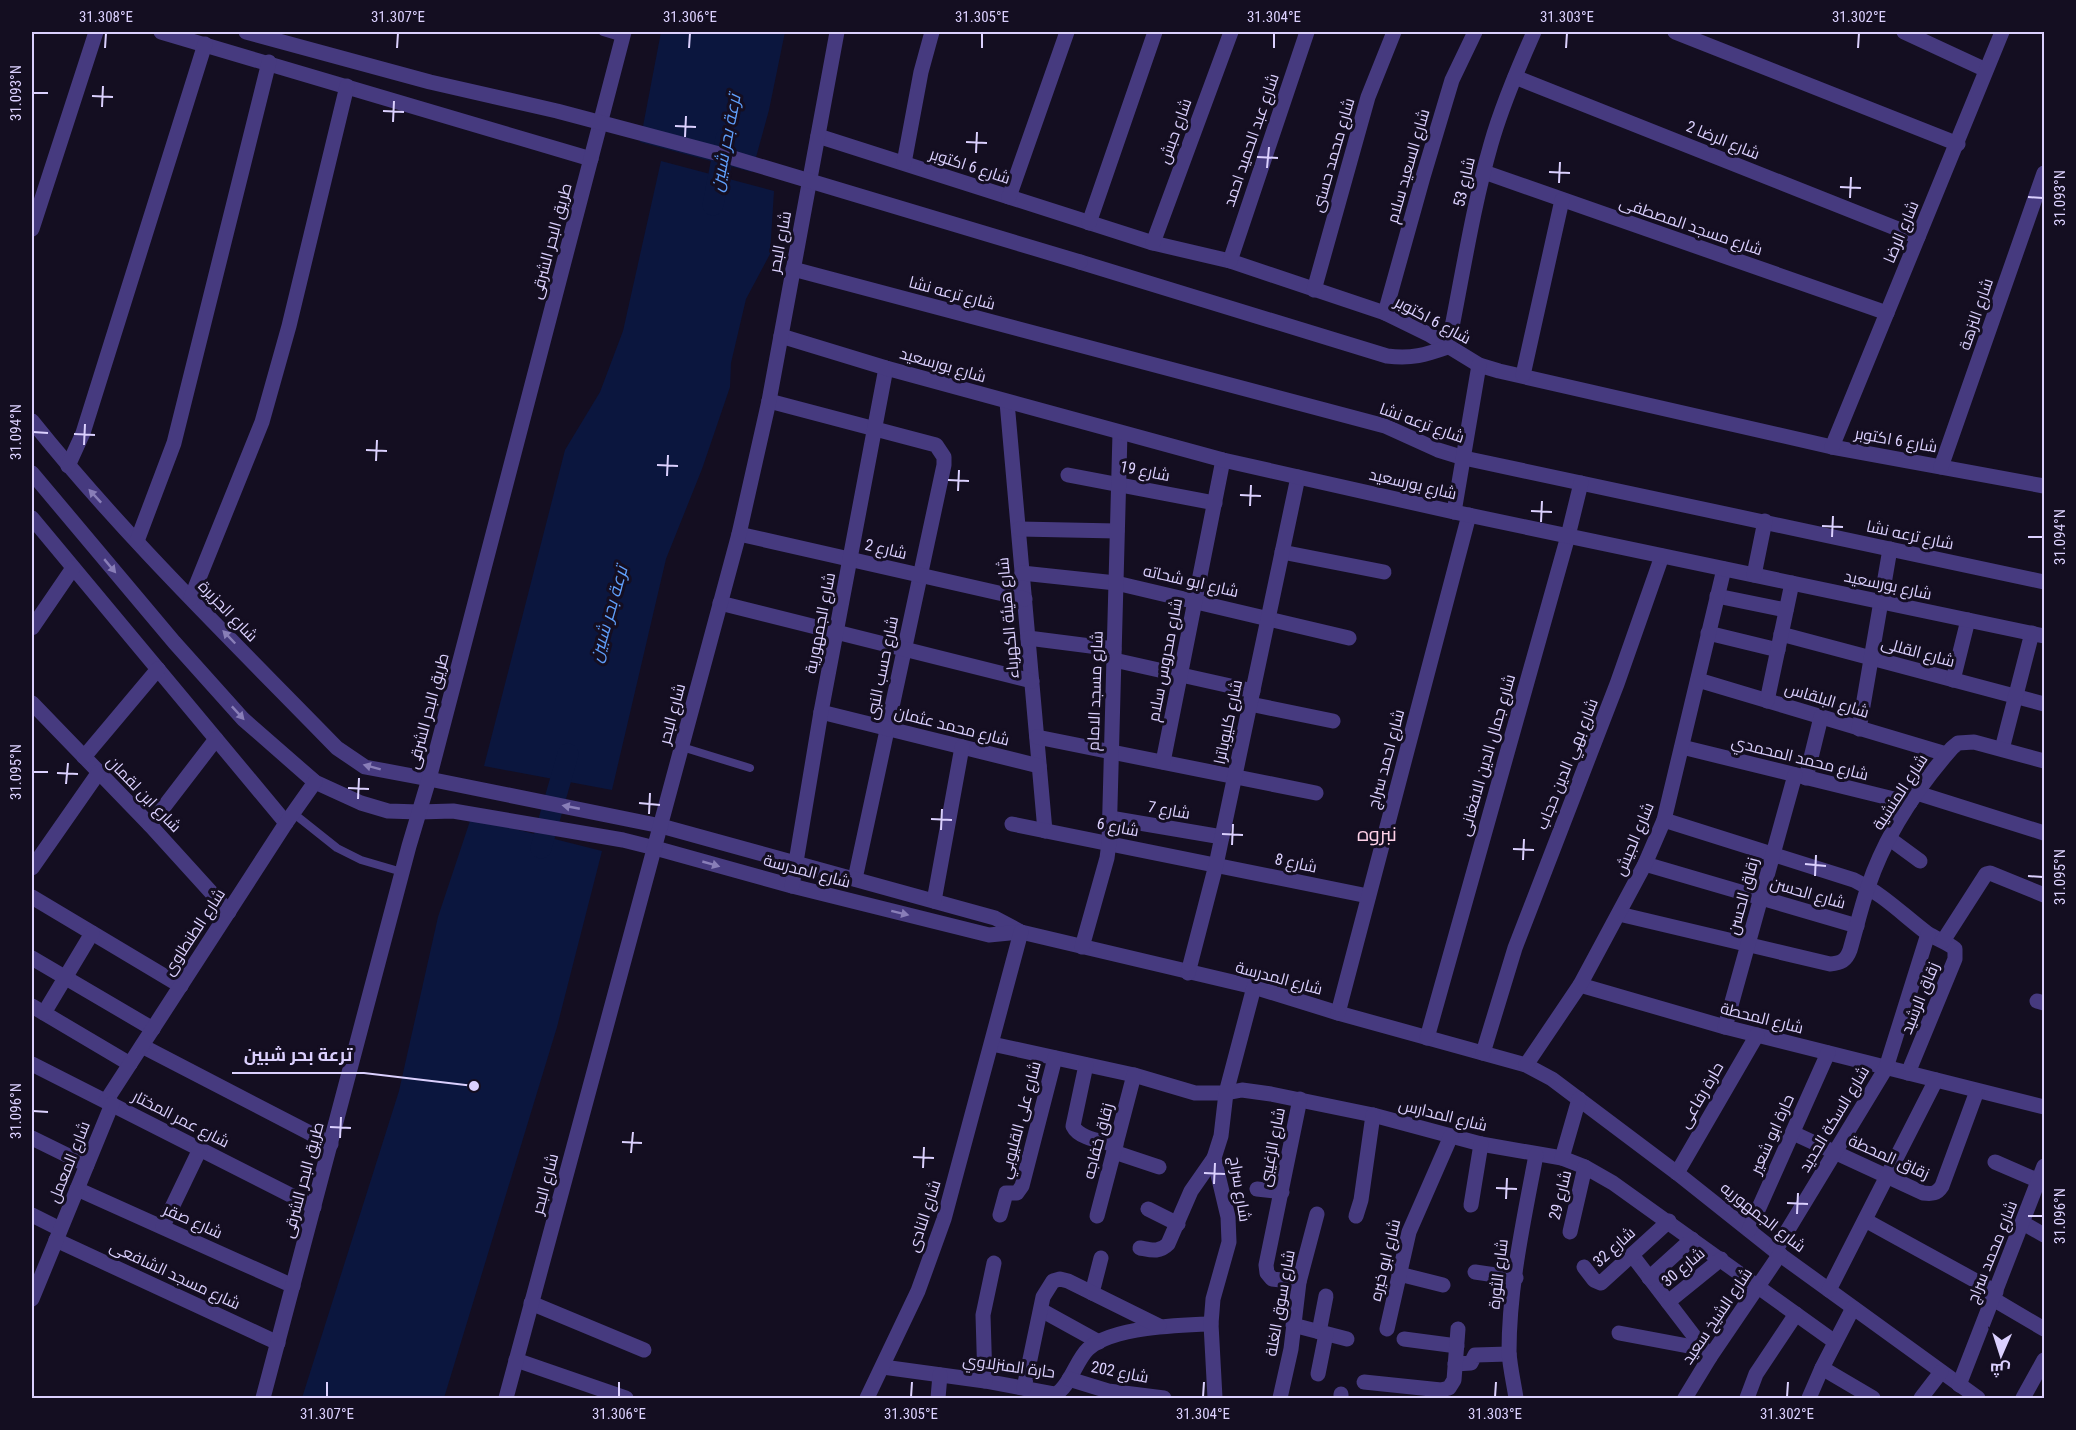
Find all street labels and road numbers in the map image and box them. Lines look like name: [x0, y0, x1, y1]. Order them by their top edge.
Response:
street label: شارع عبد الحميد احمد: [1219, 71, 1285, 210]
street label: شارع حبش: [1154, 96, 1197, 167]
street label: شارع محمد حسنى: [1308, 96, 1360, 215]
street label: شارع السعيد سلام: [1383, 107, 1435, 226]
street label: شارع الرضا 2: [1683, 117, 1763, 165]
street label: شارع 6 اكتوبر: [926, 144, 1013, 190]
street label: شارع 53: [1449, 155, 1481, 209]
street label: طريق البحر الشرقى: [526, 181, 577, 301]
street label: شارع مسجد المصطفى: [1616, 193, 1765, 261]
street label: شارع الرضا: [1879, 198, 1924, 267]
street label: شارع البحر: [765, 209, 797, 276]
street label: شارع ترعه نشا: [906, 272, 997, 316]
street label: شارع النزهة: [1955, 276, 1999, 353]
street label: شارع 6 اكتوبر: [1390, 292, 1474, 350]
street label: شارع بورسعيد: [897, 344, 988, 388]
street label: شارع ترعه نشا: [1376, 399, 1467, 449]
street label: شارع 6 اكتوبر: [1852, 423, 1939, 459]
street label: شارع 19: [1118, 457, 1172, 487]
street label: شارع بورسعيد: [1367, 465, 1459, 505]
street label: شارع ترعه نشا: [1864, 516, 1955, 555]
street label: شارع 2: [863, 535, 909, 565]
street label: شارع هيئة الكهرباء: [993, 556, 1025, 680]
street label: شارع ابو شحاته: [1141, 561, 1241, 603]
street label: شارع بورسعيد: [1842, 566, 1934, 606]
street label: شارع الجمهورية: [801, 571, 841, 676]
street label: شارع الجزيرة: [193, 577, 262, 647]
street label: شارع محروس سلام: [1144, 597, 1188, 724]
street label: شارع حسب النبى: [862, 615, 904, 722]
street label: شارع مسجد الامام: [1083, 631, 1109, 751]
street label: شارع القللى: [1879, 633, 1957, 673]
street label: طريق البحر الشرقى: [403, 651, 454, 771]
street label: شارع جمال الدين الافغانى: [1455, 672, 1521, 839]
street label: شارع كليوباترا: [1210, 678, 1248, 766]
street label: شارع البلقاس: [1782, 678, 1872, 724]
street label: شارع البحر: [654, 681, 691, 748]
street label: شارع بهي الدين حجاب: [1532, 696, 1606, 834]
street label: شارع محمد عثمان: [892, 703, 1012, 751]
street label: شارع احمد سراج: [1364, 707, 1410, 811]
street label: شارع محمد المحمدي: [1729, 732, 1870, 788]
street label: شارع المنشية: [1868, 751, 1933, 835]
street label: شارع ابن لقمان: [101, 752, 185, 838]
street label: شارع 7: [1146, 797, 1192, 825]
street label: شارع الجيش: [1610, 800, 1660, 879]
street label: شارع 6: [1095, 814, 1141, 842]
street label: شارع 8: [1273, 849, 1319, 879]
street label: شارع المدرسة: [761, 850, 853, 894]
street label: زقاق الحسن: [1724, 855, 1763, 937]
street label: شارع الحسن: [1767, 873, 1848, 915]
street label: شارع الطنطاوى: [159, 885, 231, 980]
street label: شارع المدرسة: [1233, 957, 1325, 1001]
street label: زقاق الرشيد: [1897, 959, 1944, 1037]
street label: شارع المحطة: [1718, 998, 1806, 1039]
street label: شارع على القليوبي: [995, 1059, 1049, 1182]
street label: حارة رفاعى: [1674, 1059, 1728, 1132]
street label: شارع السكة الحديد: [1795, 1063, 1875, 1176]
street label: شارع عمر المختار: [128, 1086, 233, 1153]
street label: حارة ابو شعير: [1746, 1091, 1798, 1178]
street label: شارع المدارس: [1396, 1095, 1489, 1137]
street label: زقاق خفاجه: [1079, 1101, 1118, 1181]
street label: شارع الزغيبى: [1255, 1106, 1291, 1189]
street label: شارع المعمل: [44, 1118, 96, 1206]
street label: طريق البحر الشرقى: [278, 1120, 329, 1240]
street label: زقاق المحطة: [1845, 1131, 1932, 1184]
street label: شارع البحر: [527, 1151, 564, 1218]
street label: شارع سراج: [1223, 1155, 1255, 1223]
street label: شارع 29: [1545, 1168, 1577, 1222]
street label: شارع النادى: [903, 1177, 947, 1255]
street label: شارع الجمهوريه: [1715, 1178, 1809, 1258]
street label: شارع محمد سراج: [1963, 1198, 2023, 1307]
street label: شارع صقر: [159, 1199, 226, 1244]
street label: شارع ابو خيره: [1366, 1217, 1406, 1303]
street label: شارع 32: [1589, 1223, 1640, 1272]
street label: شارع مسجد الشافعى: [106, 1236, 243, 1315]
street label: شارع الثورة: [1484, 1238, 1514, 1311]
street label: شارع 30: [1658, 1244, 1710, 1292]
street label: شارع سوق الغلة: [1261, 1248, 1301, 1358]
street label: شارع الشيخ سعيد: [1678, 1264, 1758, 1369]
street label: حارة المنزلاوي: [961, 1350, 1056, 1386]
street label: شارع 202: [1089, 1357, 1150, 1389]

